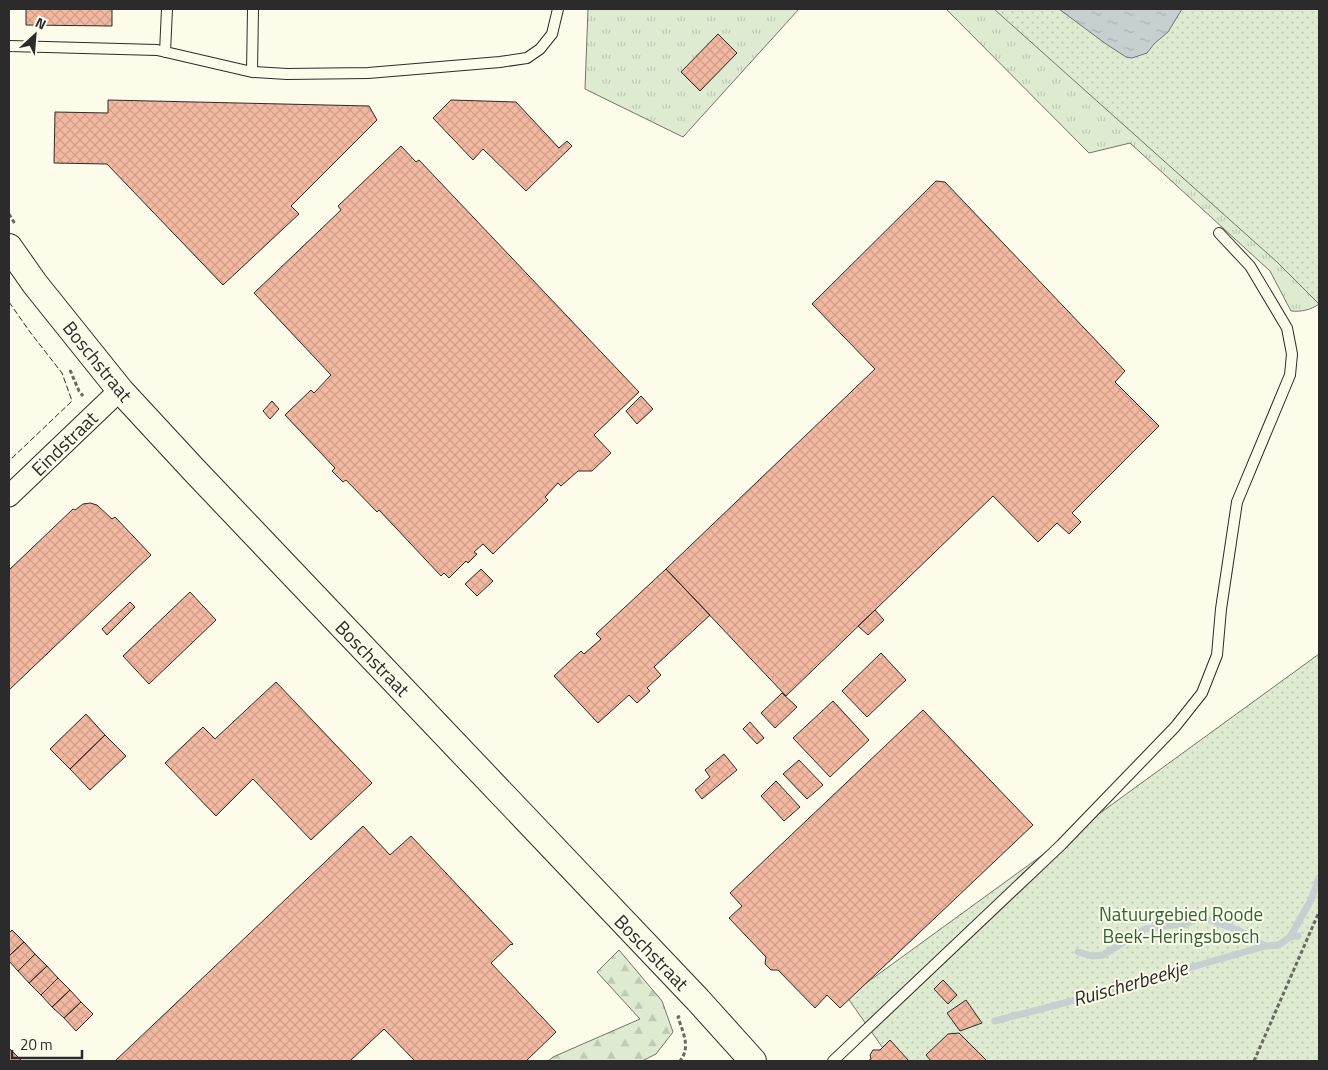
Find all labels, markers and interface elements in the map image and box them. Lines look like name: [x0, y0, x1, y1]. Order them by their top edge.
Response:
north arrow: [10, 10, 60, 60]
text: N: [32, 11, 50, 34]
street label: Boschstraat: [56, 314, 140, 408]
street label: Eindstraat: [24, 404, 104, 482]
street label: Boschstraat: [329, 613, 417, 703]
park label: Natuurgebied Roode Beek-Heringsbosch: [1099, 899, 1263, 950]
street label: Boschstraat: [608, 907, 696, 997]
water label: Ruischerbeekje: [1069, 951, 1193, 1014]
scale bar: [12, 1028, 82, 1060]
text: 20 m: [20, 1033, 53, 1056]

